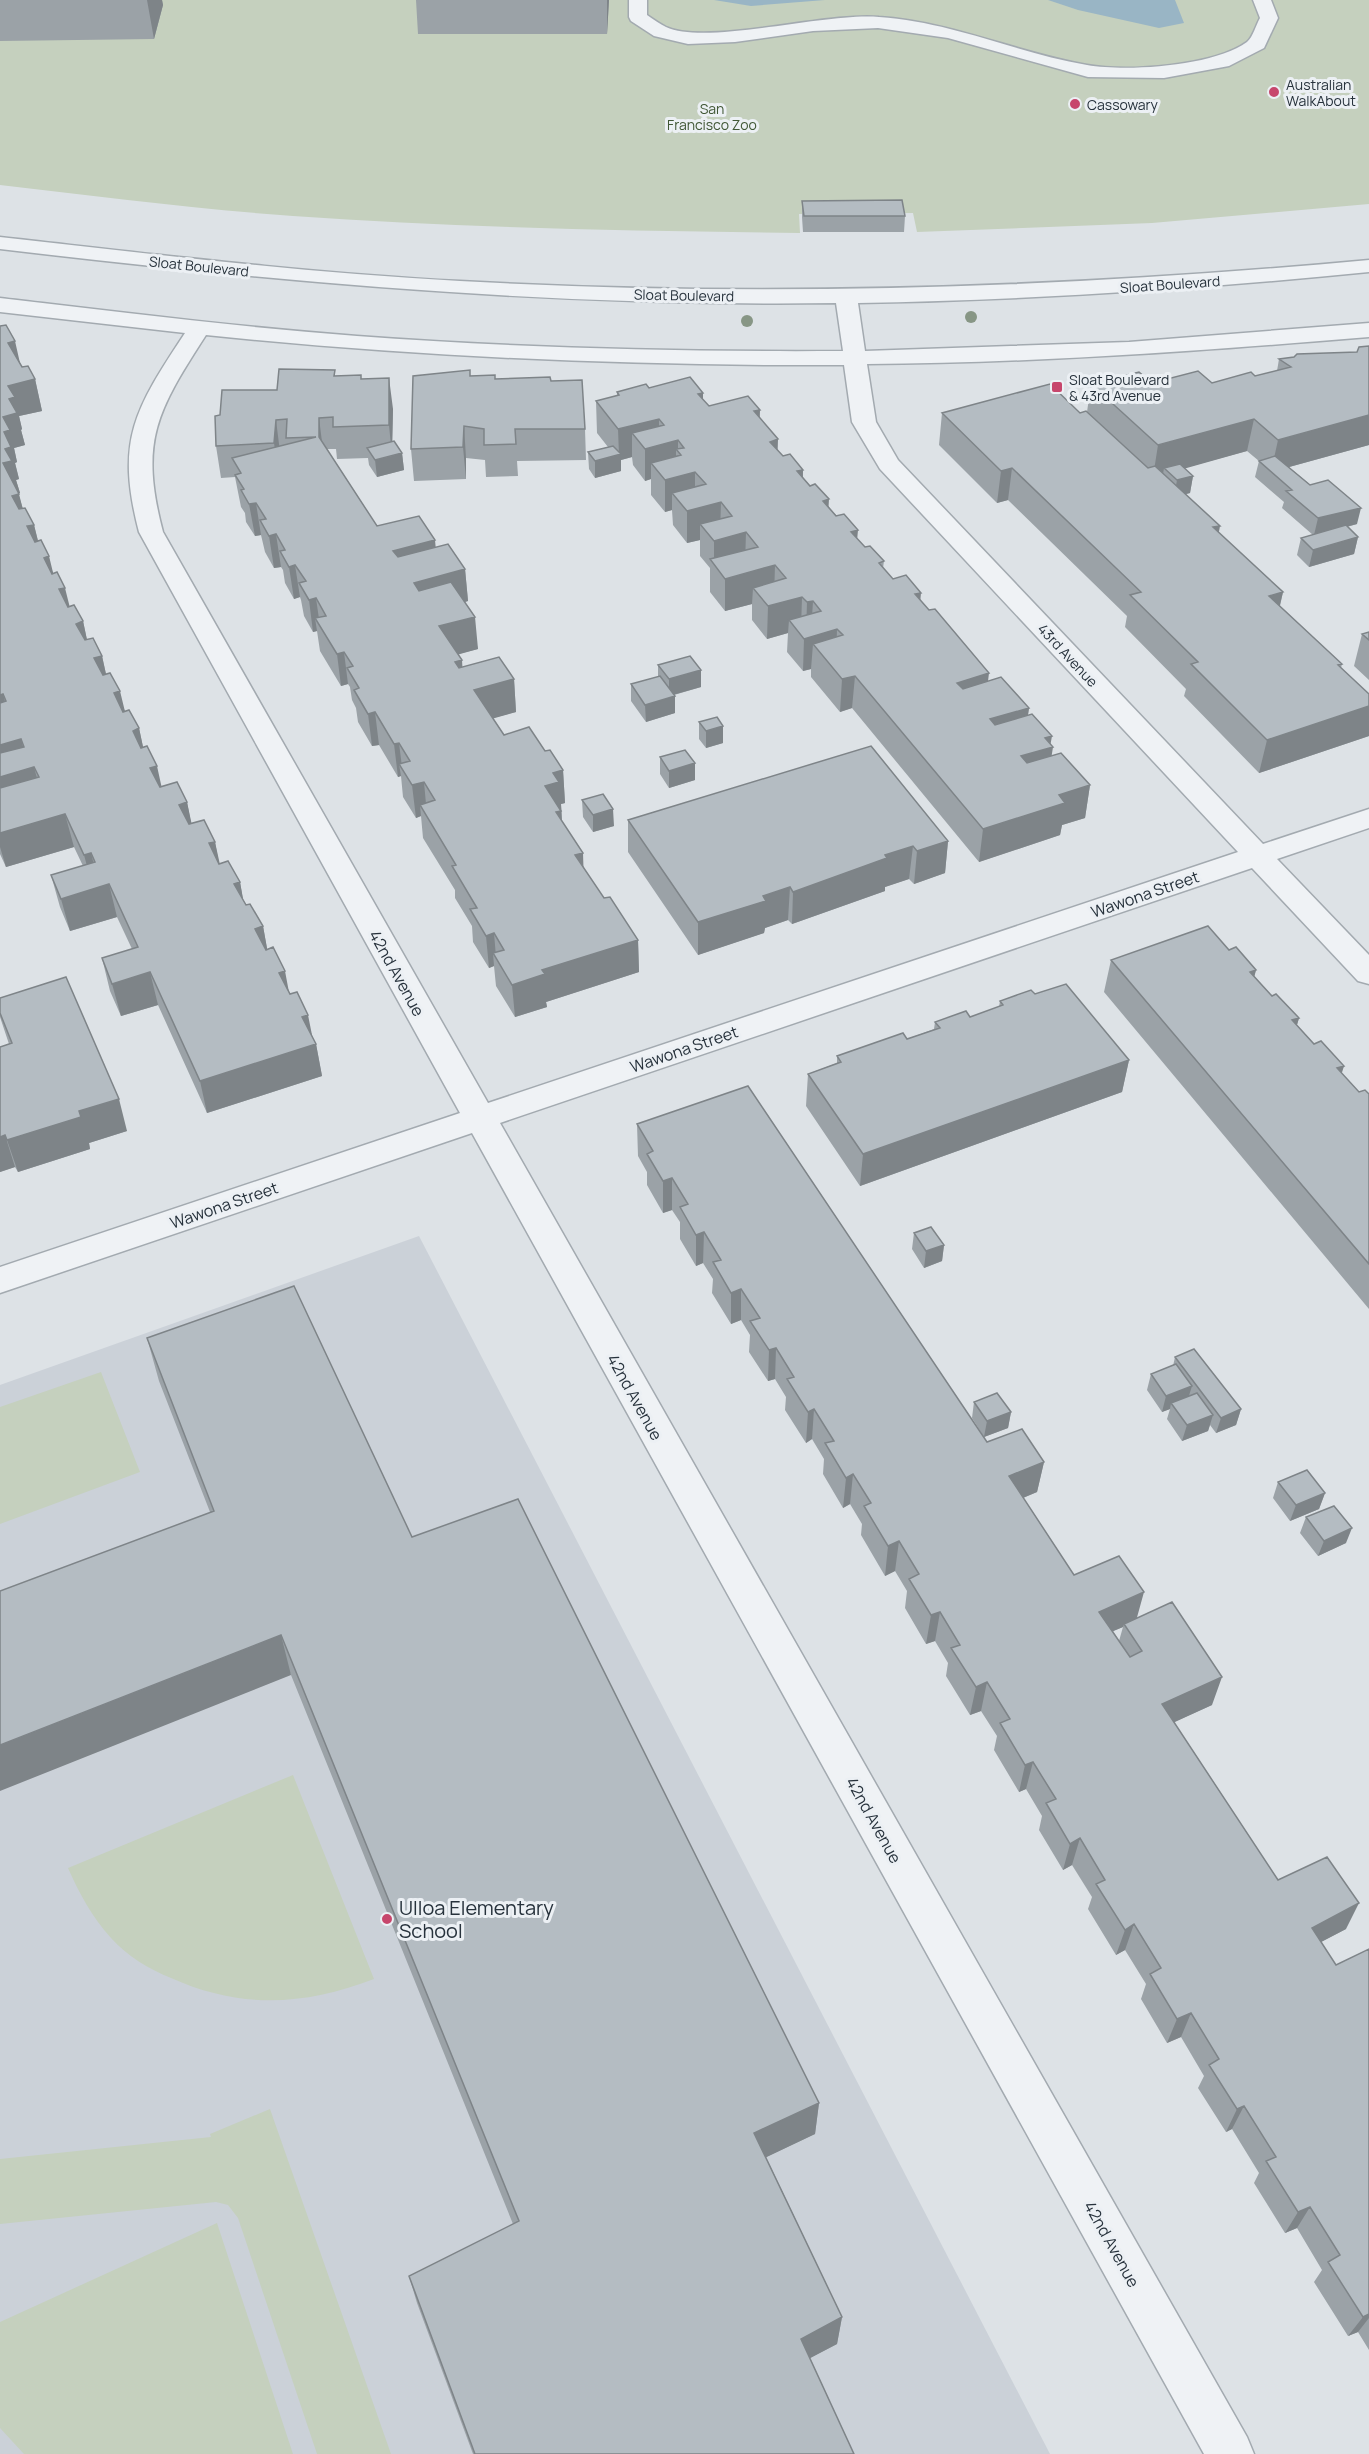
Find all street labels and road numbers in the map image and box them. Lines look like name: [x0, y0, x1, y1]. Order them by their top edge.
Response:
street label: Sloat Boulevard: [148, 251, 250, 281]
street label: Sloat Boulevard: [1119, 271, 1221, 297]
street label: Sloat Boulevard: [634, 285, 734, 305]
street label: 43rd Avenue: [1034, 619, 1102, 691]
street label: Wawona Street: [1088, 865, 1202, 923]
street label: 42nd Avenue: [364, 926, 430, 1020]
street label: Wawona Street: [627, 1020, 741, 1078]
street label: Wawona Street: [167, 1176, 281, 1234]
street label: 42nd Avenue: [602, 1350, 668, 1444]
street label: 42nd Avenue: [841, 1773, 907, 1867]
street label: 42nd Avenue: [1079, 2197, 1145, 2291]

